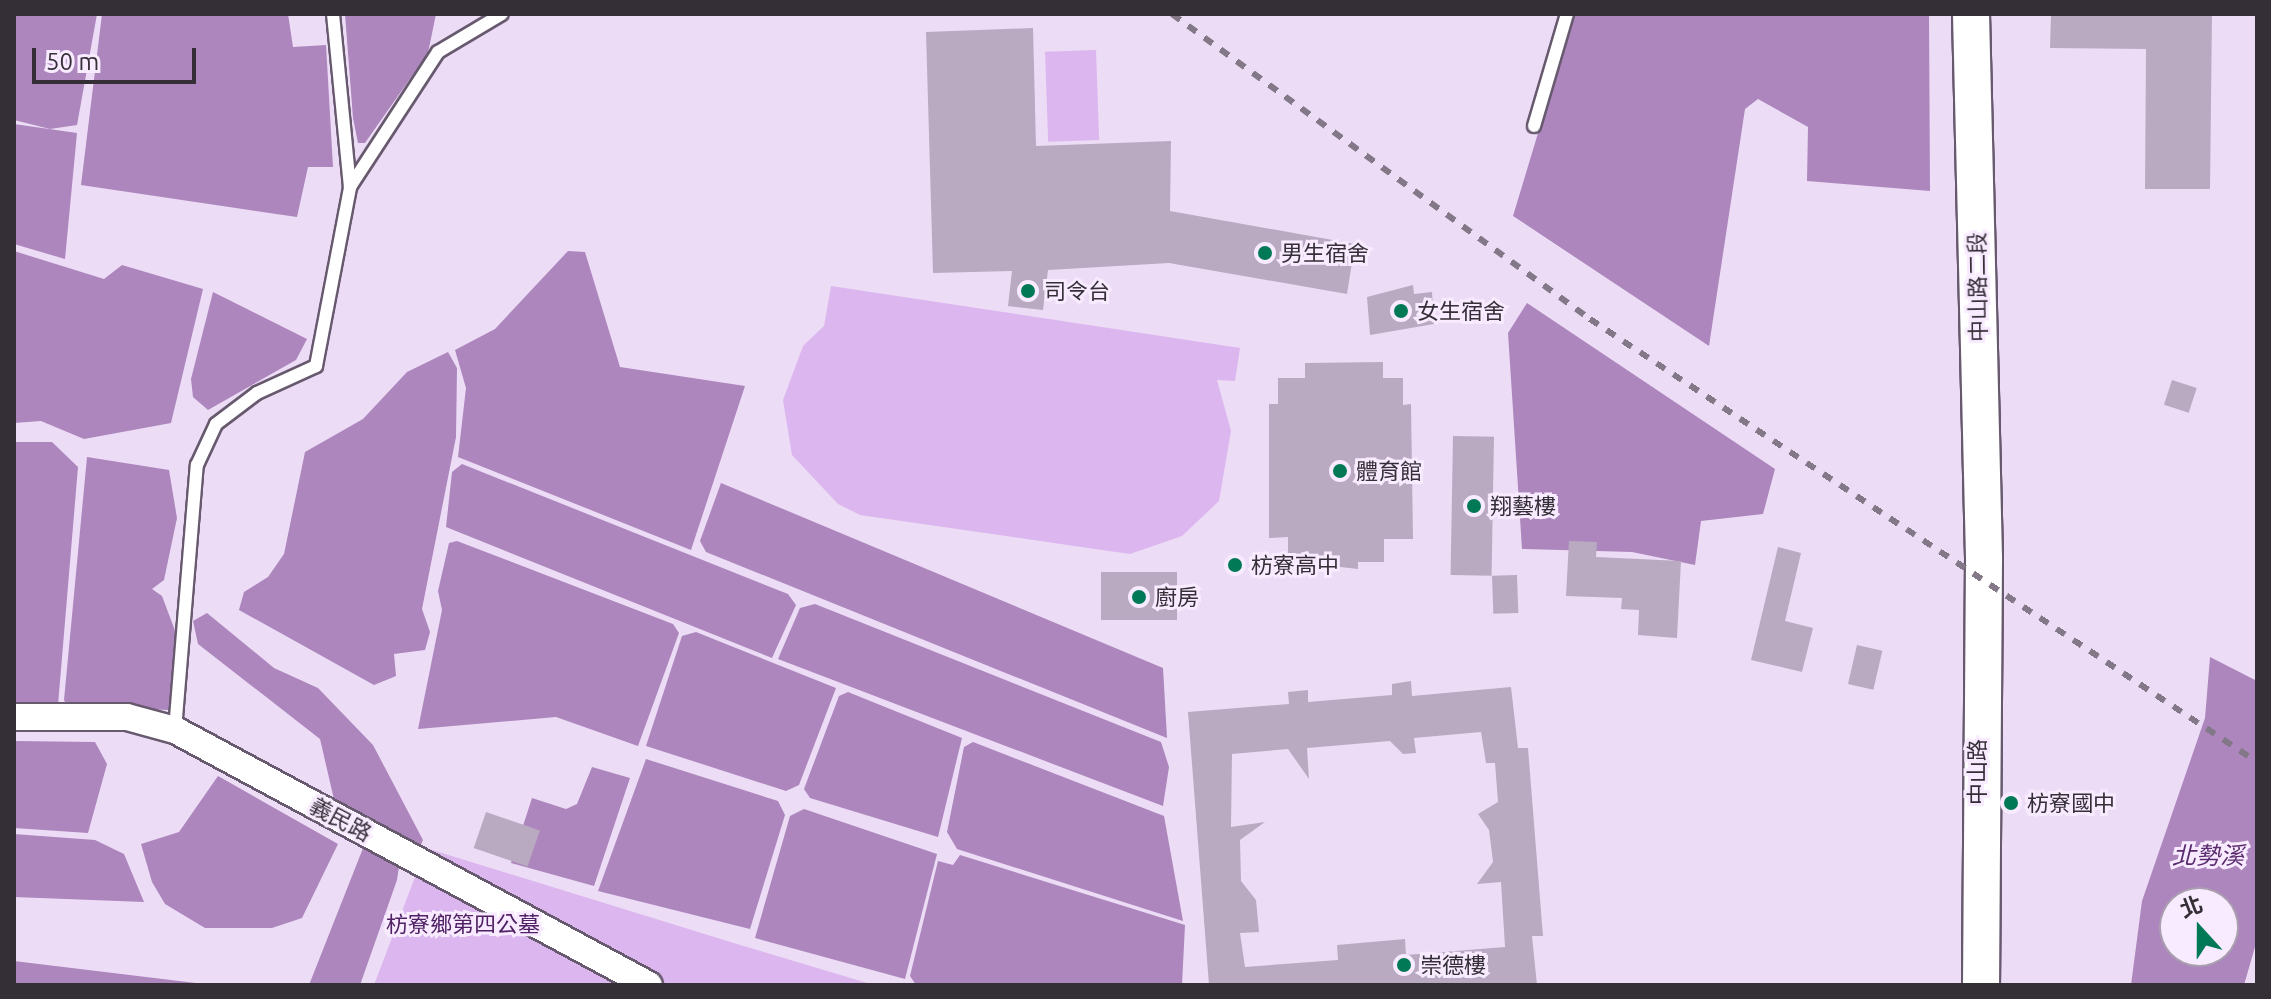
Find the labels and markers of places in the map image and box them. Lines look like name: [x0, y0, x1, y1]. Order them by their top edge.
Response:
place label: 男生宿舍: [1281, 240, 1369, 266]
marker: 男生宿舍: [1256, 244, 1274, 262]
place label: 司令台: [1044, 278, 1110, 304]
marker: 司令台: [1019, 282, 1037, 300]
place label: 女生宿舍: [1417, 298, 1505, 324]
marker: 女生宿舍: [1392, 302, 1410, 320]
place label: 體育館: [1356, 458, 1422, 484]
marker: 體育館: [1331, 462, 1349, 480]
place label: 翔藝樓: [1490, 493, 1556, 519]
marker: 翔藝樓: [1465, 497, 1483, 515]
place label: 枋寮高中: [1251, 552, 1339, 578]
marker: 枋寮高中: [1226, 556, 1244, 574]
place label: 廚房: [1155, 584, 1199, 610]
marker: 廚房: [1130, 588, 1148, 606]
place label: 枋寮國中: [2027, 790, 2115, 816]
marker: 枋寮國中: [2002, 794, 2020, 812]
place label: 崇德樓: [1420, 952, 1486, 978]
marker: 崇德樓: [1395, 956, 1413, 974]

